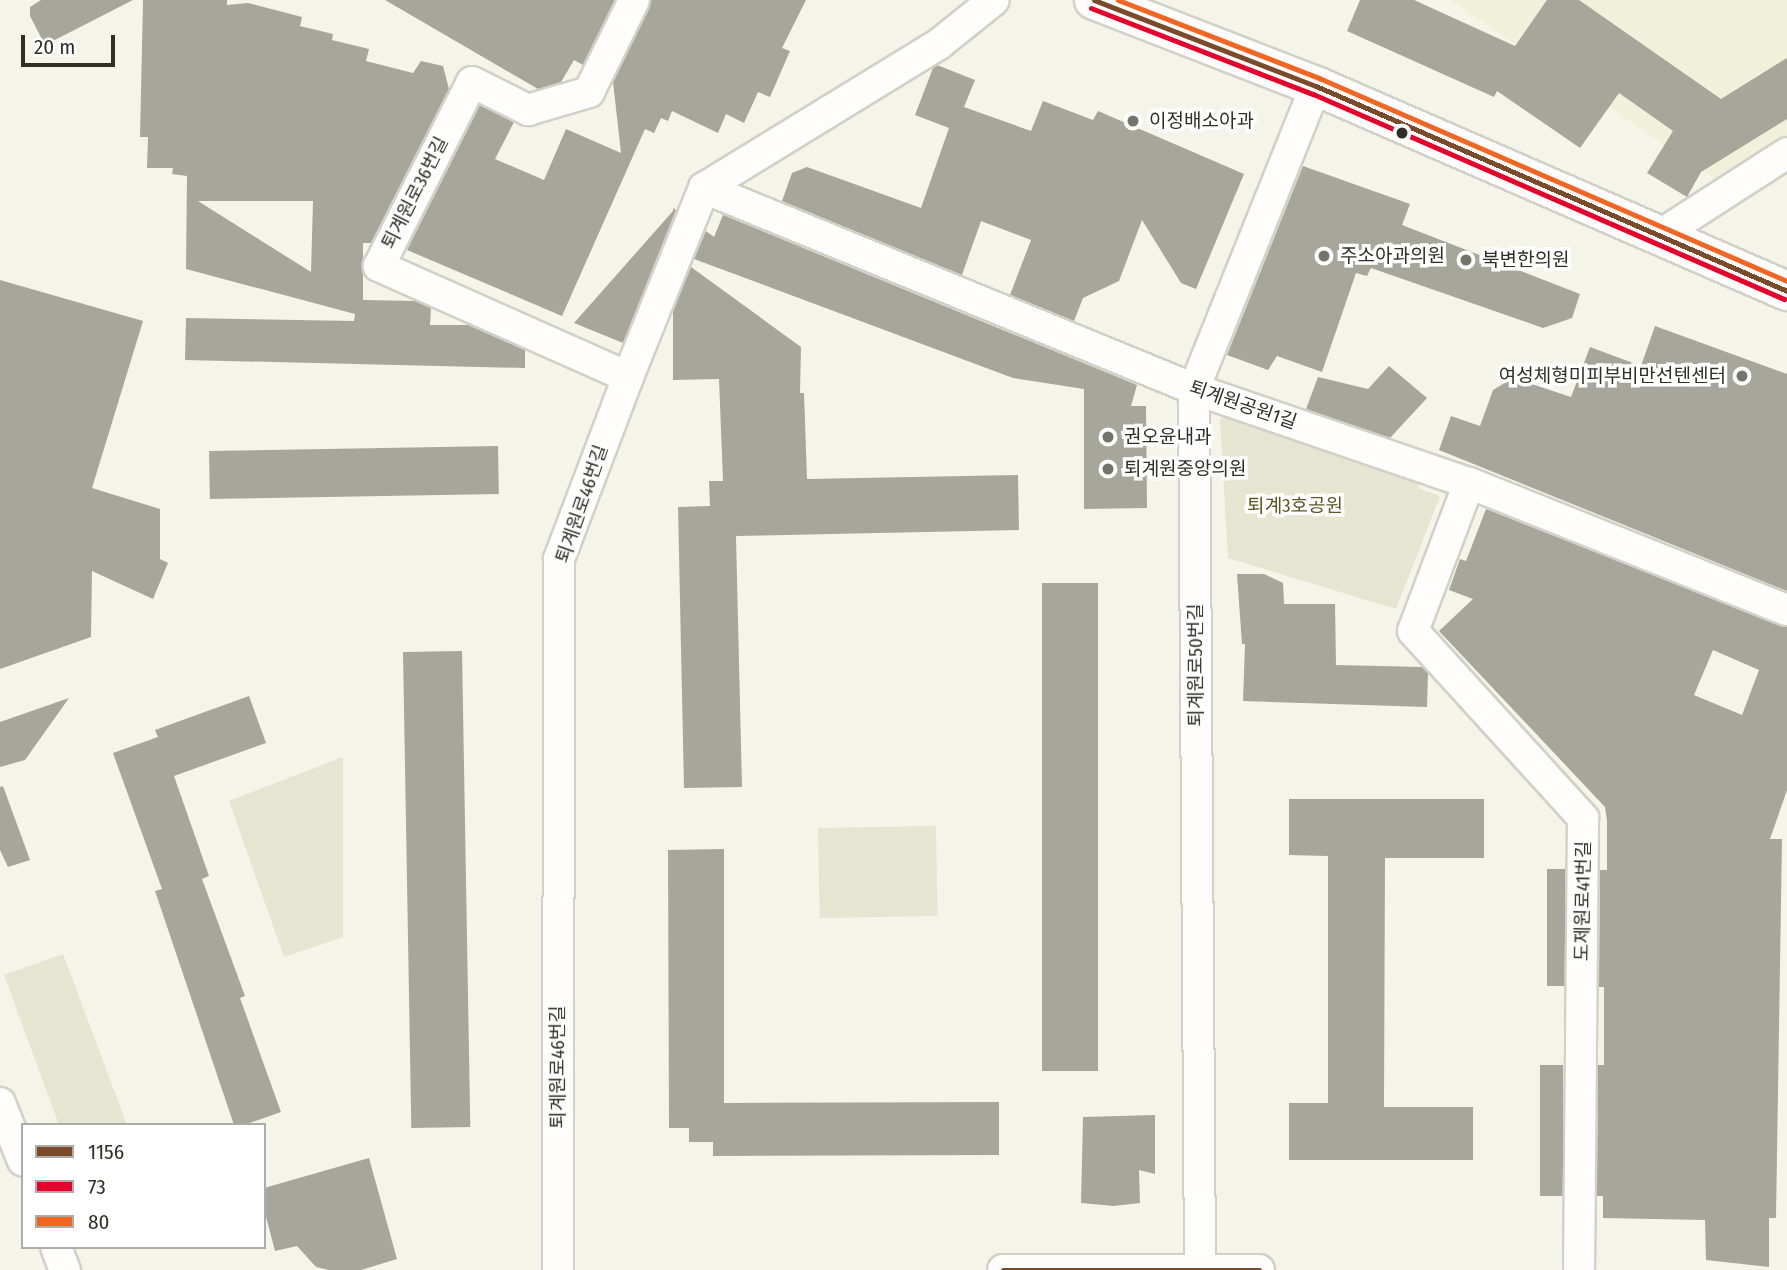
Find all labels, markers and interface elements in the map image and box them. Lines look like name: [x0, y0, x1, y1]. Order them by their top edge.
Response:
scale bar: [24, 21, 119, 65]
text: 20 m: [34, 34, 75, 60]
place label: 이정배소아과: [1149, 110, 1254, 132]
marker: 이정배소아과: [1123, 111, 1143, 131]
unlabelled marker: [1395, 126, 1409, 140]
street label: 퇴계원로36번길: [377, 133, 453, 253]
place label: 주소아과의원: [1340, 245, 1445, 267]
marker: 주소아과의원: [1314, 246, 1334, 266]
place label: 북변한의원: [1482, 249, 1569, 271]
marker: 북변한의원: [1456, 250, 1476, 270]
place label: 여성체형미피부비만선텐센터: [1499, 365, 1726, 387]
marker: 여성체형미피부비만선텐센터: [1732, 366, 1752, 386]
street label: 퇴계원공원1길: [1186, 376, 1300, 434]
place label: 권오윤내과: [1124, 426, 1211, 448]
marker: 권오윤내과: [1098, 427, 1118, 447]
street label: 퇴계원로46번길: [551, 442, 613, 566]
place label: 퇴계원중앙의원: [1124, 458, 1246, 480]
marker: 퇴계원중앙의원: [1098, 459, 1118, 479]
park label: 퇴계3호공원: [1247, 495, 1343, 517]
street label: 퇴계원로50번길: [1185, 603, 1207, 727]
street label: 도제원로41번길: [1571, 841, 1595, 961]
street label: 퇴계원로46번길: [547, 1005, 569, 1129]
legend: [21, 1123, 266, 1249]
text: 1156: [88, 1139, 124, 1165]
text: 73: [88, 1174, 106, 1200]
text: 80: [88, 1209, 109, 1235]

